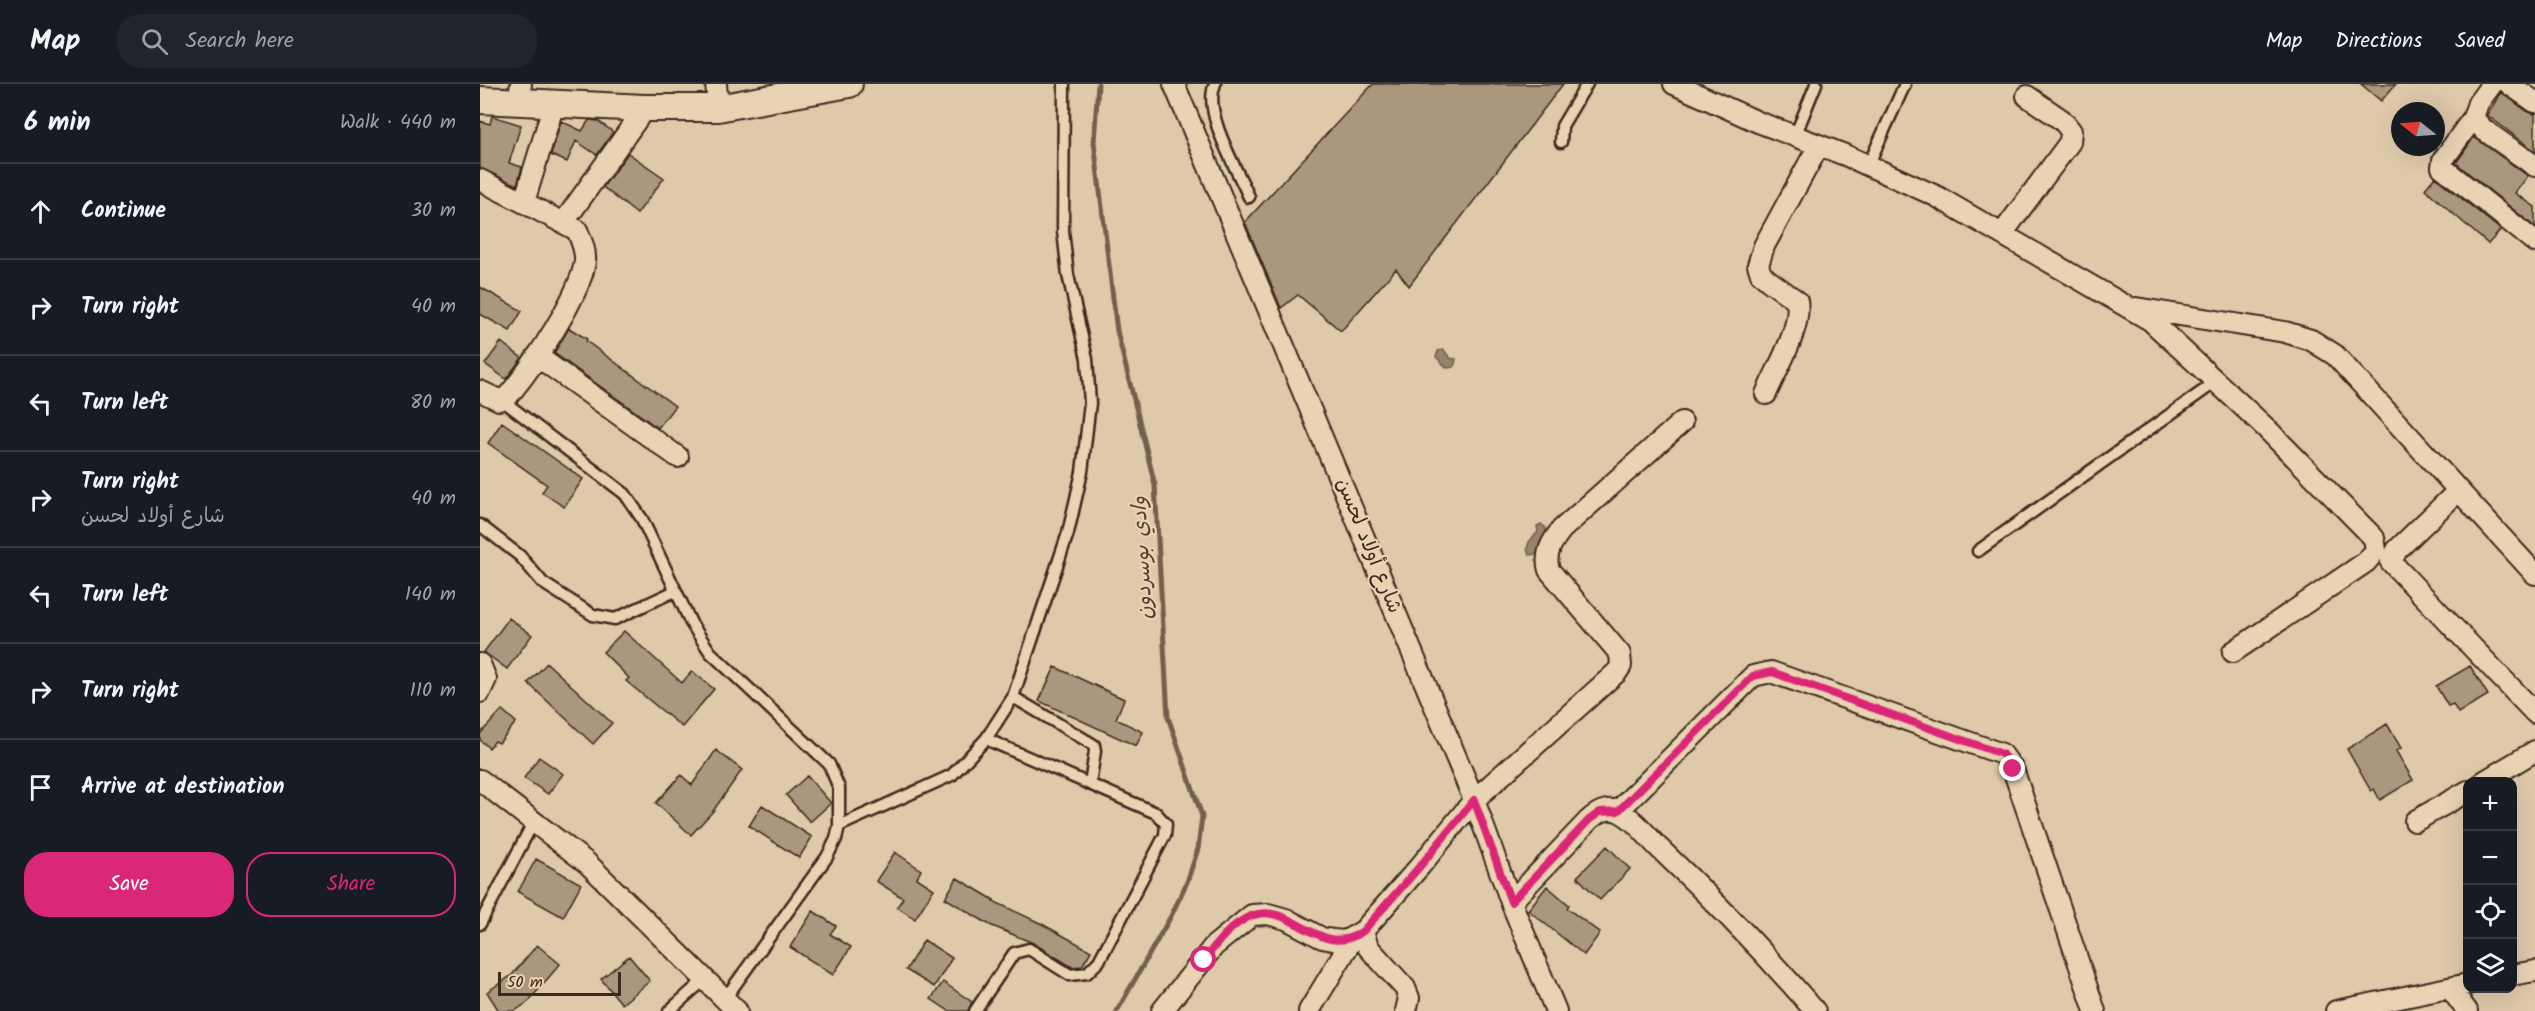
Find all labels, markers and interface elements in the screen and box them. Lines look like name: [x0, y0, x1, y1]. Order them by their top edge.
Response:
search box: [117, 14, 537, 68]
text: Map: [30, 19, 81, 64]
text: Search here: [186, 24, 294, 59]
icon: search: [138, 25, 171, 58]
text: Map: [2266, 25, 2302, 58]
text: Directions: [2335, 25, 2422, 58]
text: Saved: [2455, 25, 2505, 58]
text: 6 min: [24, 102, 91, 144]
north arrow: [2391, 102, 2445, 156]
text: Walk · 440 m: [340, 107, 456, 139]
text: Continue: [81, 194, 166, 229]
icon: ahead: [24, 195, 57, 228]
text: 30 m: [411, 195, 456, 227]
text: Turn right: [81, 290, 179, 325]
icon: right: [24, 291, 57, 324]
text: 40 m: [411, 291, 456, 323]
text: Turn left: [81, 386, 168, 421]
icon: left: [24, 387, 57, 420]
text: 80 m: [410, 387, 456, 419]
text: Turn right: [81, 465, 179, 500]
street label: شارع أولاد لحسن: [1326, 473, 1410, 619]
icon: right: [24, 483, 57, 516]
text: 40 m: [411, 483, 456, 515]
water label: وادي بوسردون: [1123, 495, 1163, 621]
text: شارع أولاد لحسن: [81, 501, 225, 533]
text: Turn left: [81, 578, 168, 613]
icon: left: [24, 579, 57, 612]
text: 140 m: [405, 579, 456, 611]
text: Turn right: [81, 674, 179, 709]
icon: right: [24, 675, 57, 708]
text: 110 m: [410, 675, 456, 707]
route end: [1999, 755, 2025, 781]
text: Arrive at destination: [81, 770, 284, 805]
icon: arrive: [24, 771, 57, 804]
map controls: [2463, 777, 2517, 993]
button: +: [2463, 777, 2517, 831]
button: −: [2463, 831, 2517, 885]
button: Save: [24, 852, 234, 917]
button: Share: [246, 852, 456, 917]
button: locate: [2463, 885, 2517, 939]
button: layers: [2463, 939, 2517, 993]
route start: [1190, 946, 1216, 972]
scale bar: [498, 969, 621, 996]
text: 50 m: [507, 970, 543, 995]

